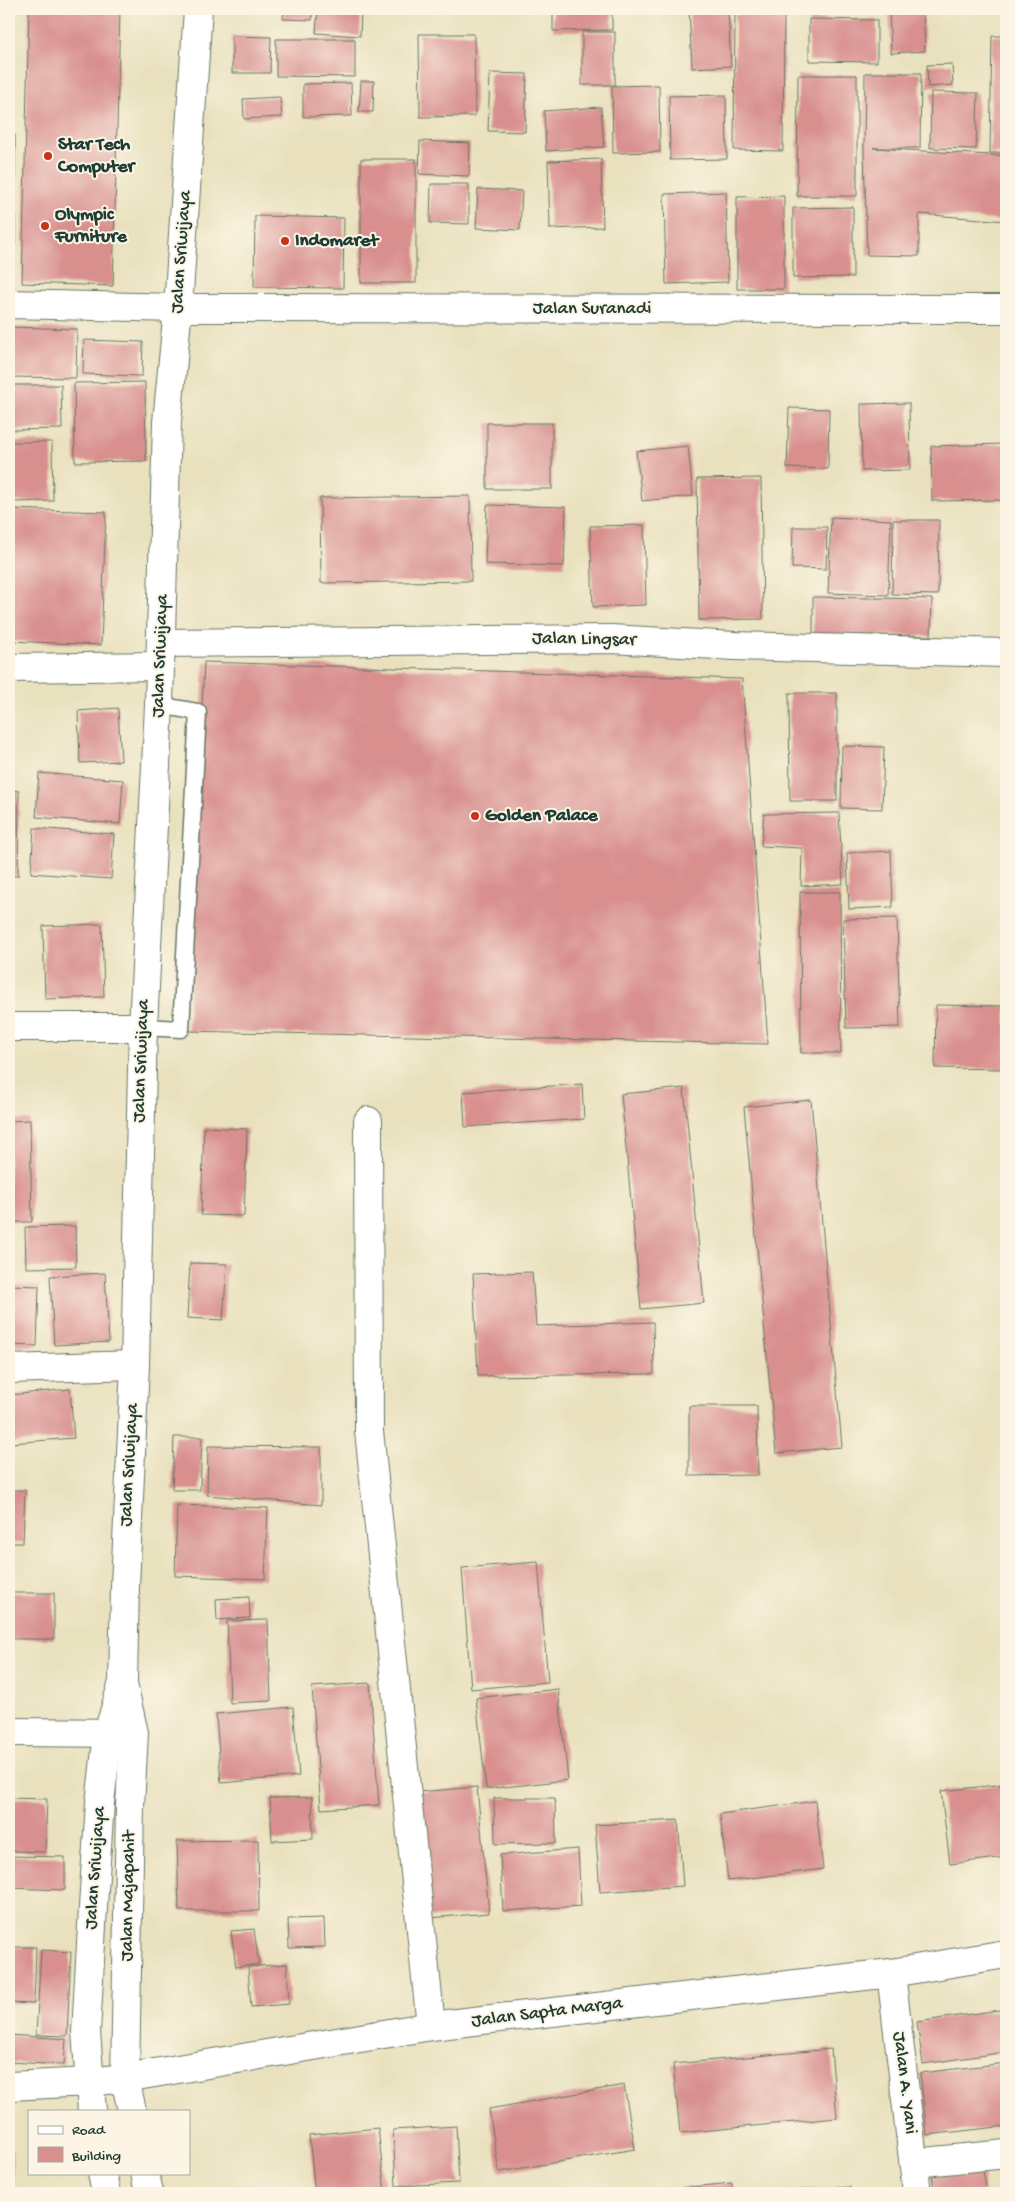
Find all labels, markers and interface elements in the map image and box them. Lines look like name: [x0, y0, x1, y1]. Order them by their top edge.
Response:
place label: Star Tech Computer: [57, 134, 136, 179]
marker: Star Tech Computer: [42, 150, 54, 162]
street label: Jalan Sriwijaya: [166, 188, 198, 314]
place label: Olympic Furniture: [54, 204, 128, 249]
marker: Olympic Furniture: [39, 220, 51, 232]
place label: Indomaret: [295, 230, 380, 253]
marker: Indomaret: [279, 235, 291, 247]
street label: Jalan Suranadi: [533, 298, 651, 321]
street label: Jalan Sriwijaya: [147, 593, 175, 718]
street label: Jalan Lingsar: [532, 628, 638, 652]
place label: Golden Palace: [485, 805, 599, 828]
marker: Golden Palace: [469, 810, 481, 822]
street label: Jalan Sriwijaya: [128, 998, 156, 1123]
street label: Jalan Sriwijaya: [115, 1401, 145, 1527]
street label: Jalan Sriwijaya: [80, 1804, 112, 1930]
street label: Jalan Majapahit: [116, 1828, 142, 1962]
street label: Jalan Sapta Marga: [470, 1992, 625, 2034]
street label: Jalan A. Yani: [886, 2030, 922, 2136]
legend: [28, 2110, 190, 2174]
text: Road: [72, 2122, 106, 2140]
text: Building: [71, 2148, 121, 2166]

